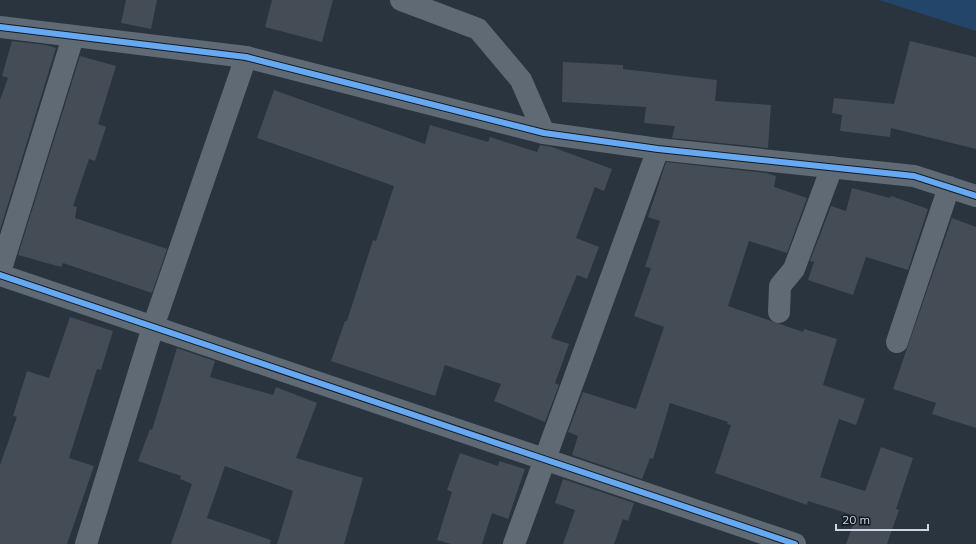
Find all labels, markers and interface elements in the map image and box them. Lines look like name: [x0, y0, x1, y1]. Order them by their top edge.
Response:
scale bar: [836, 506, 928, 532]
text: 20 m: [842, 512, 870, 527]

